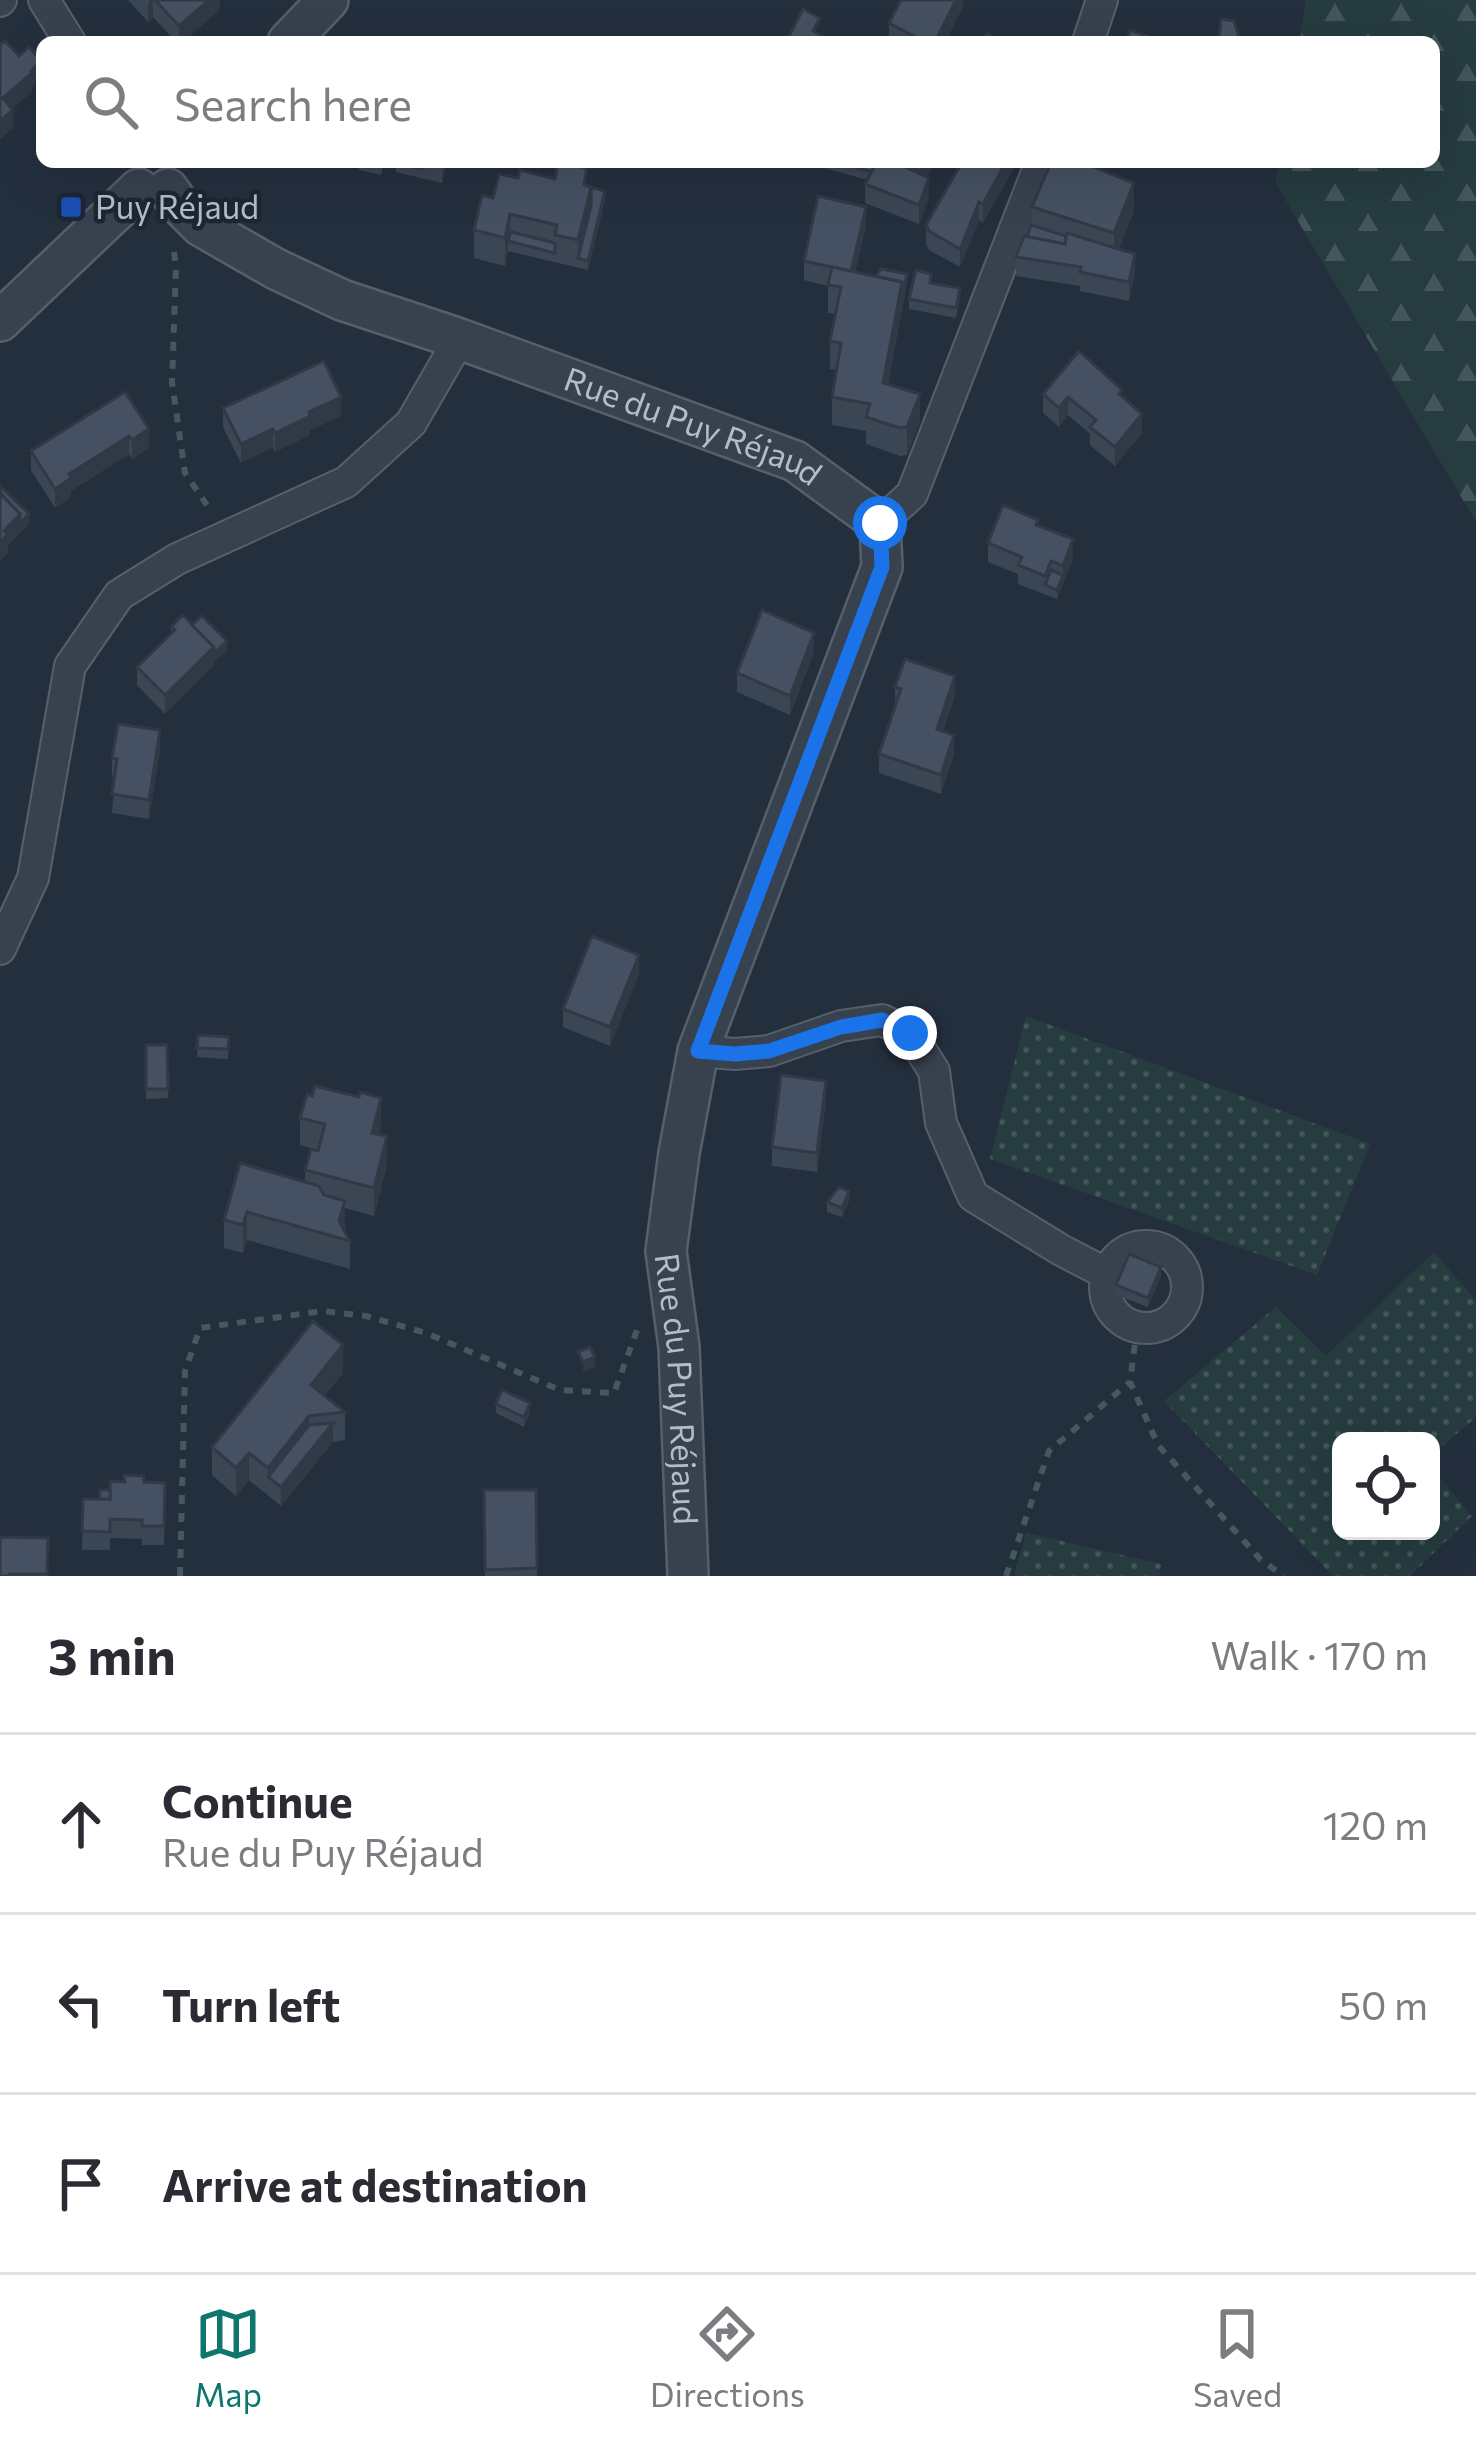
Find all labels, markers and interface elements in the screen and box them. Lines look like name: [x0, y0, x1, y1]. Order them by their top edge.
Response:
search box: [36, 36, 1440, 168]
icon: search: [78, 69, 144, 135]
text: Search here: [174, 75, 412, 130]
place label: Puy Réjaud: [95, 185, 259, 226]
marker: Puy Réjaud: [58, 194, 84, 220]
street label: Rue du Puy Réjaud: [559, 357, 831, 493]
route start: [853, 496, 907, 550]
route end: [883, 1006, 937, 1060]
street label: Rue du Puy Réjaud: [647, 1250, 708, 1525]
map controls: [1332, 1432, 1440, 1540]
button: locate: [1332, 1432, 1440, 1540]
text: 3 min: [48, 1623, 176, 1686]
text: Walk · 170 m: [1211, 1630, 1428, 1678]
text: Continue: [162, 1772, 353, 1827]
icon: ahead: [48, 1791, 114, 1857]
text: 120 m: [1323, 1800, 1428, 1848]
text: Rue du Puy Réjaud: [162, 1827, 484, 1875]
icon: left: [48, 1971, 114, 2037]
text: Turn left: [162, 1976, 340, 2031]
text: 50 m: [1339, 1980, 1428, 2028]
icon: arrive: [48, 2151, 114, 2217]
text: Arrive at destination: [162, 2156, 588, 2211]
tab: Map: [194, 2301, 262, 2414]
tab: Directions: [650, 2301, 805, 2414]
tab: Saved: [1193, 2301, 1282, 2414]

